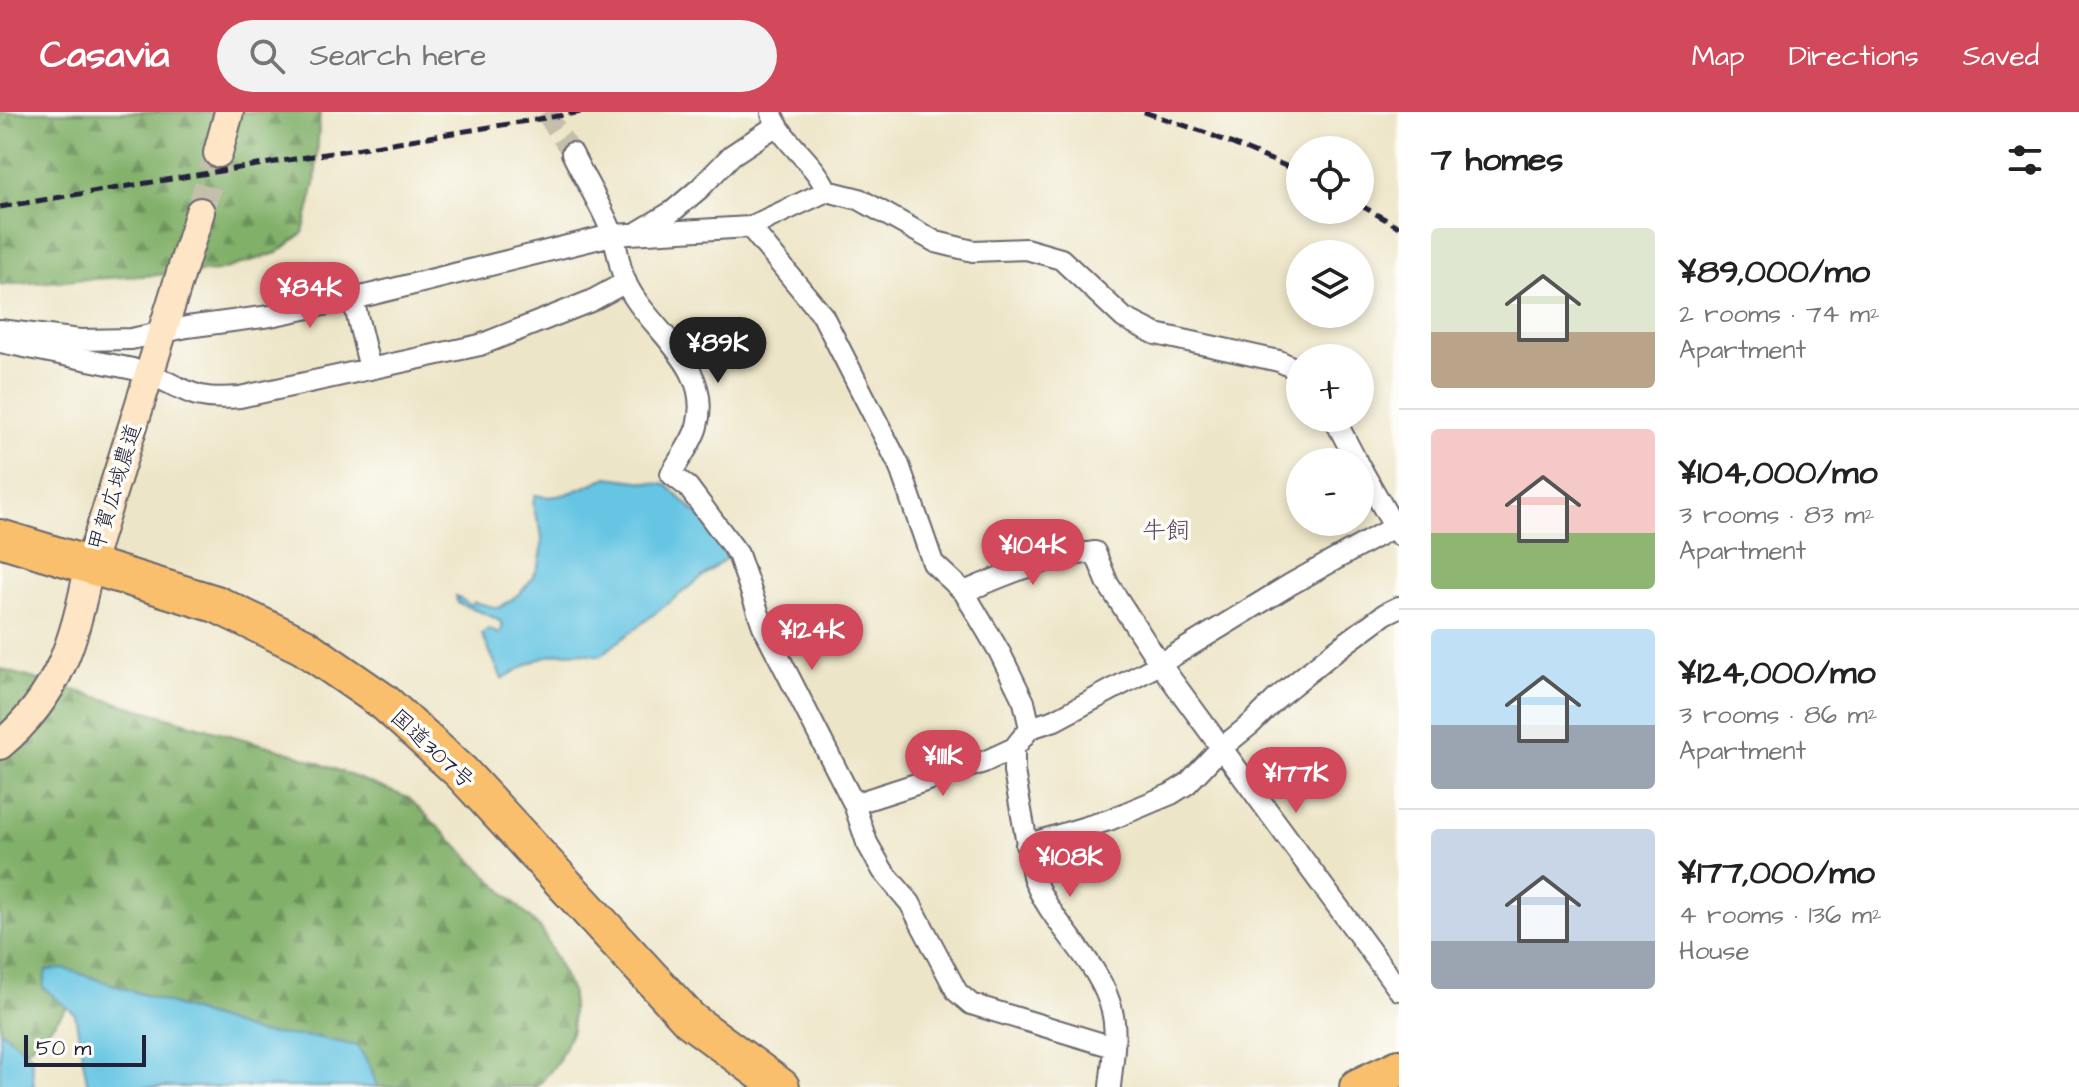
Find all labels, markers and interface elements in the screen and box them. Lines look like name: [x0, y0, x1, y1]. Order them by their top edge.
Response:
search box: [217, 20, 777, 92]
text: Casavia: [40, 30, 169, 82]
icon: search: [245, 34, 289, 78]
text: Search here: [309, 35, 486, 77]
text: Map: [1692, 37, 1745, 76]
text: Directions: [1789, 37, 1919, 76]
text: Saved: [1963, 37, 2039, 76]
map controls: [1286, 136, 1374, 536]
button: locate: [1286, 136, 1374, 224]
text: 7 homes: [1431, 136, 1563, 184]
icon: filters: [2003, 138, 2047, 182]
button: layers: [1286, 240, 1374, 328]
text: ¥89,000/mo: [1679, 248, 1870, 296]
icon: home: [1495, 260, 1591, 356]
pin: ¥84K: [263, 262, 357, 330]
text: ¥84K: [278, 270, 342, 306]
text: 2 rooms · 74 m²: [1679, 296, 1880, 332]
pin: ¥89K: [671, 317, 765, 385]
text: ¥89K: [687, 325, 749, 361]
text: Apartment: [1679, 332, 1806, 368]
button: +: [1286, 344, 1374, 432]
street label: 甲賀広域農道: [81, 420, 150, 555]
button: −: [1286, 448, 1374, 536]
text: ¥104,000/mo: [1679, 449, 1878, 497]
icon: home: [1495, 461, 1591, 557]
text: 3 rooms · 83 m²: [1679, 497, 1874, 533]
district label: 牛飼: [1142, 514, 1190, 548]
pin: ¥104K: [977, 519, 1089, 587]
text: ¥104K: [999, 527, 1067, 563]
text: Apartment: [1679, 533, 1806, 569]
pin: ¥124K: [756, 604, 868, 672]
text: ¥124K: [779, 612, 845, 648]
text: ¥124,000/mo: [1679, 649, 1876, 697]
icon: home: [1495, 661, 1591, 757]
text: 3 rooms · 86 m²: [1679, 697, 1878, 733]
street label: 国道307号: [383, 702, 481, 796]
pin: ¥111K: [887, 730, 999, 798]
text: Apartment: [1679, 733, 1806, 769]
text: ¥111K: [923, 738, 963, 774]
pin: ¥177K: [1240, 747, 1352, 815]
text: ¥177K: [1264, 755, 1328, 791]
pin: ¥108K: [1014, 831, 1126, 899]
text: ¥108K: [1037, 839, 1103, 875]
text: ¥177,000/mo: [1679, 849, 1875, 897]
icon: home: [1495, 861, 1591, 957]
text: 4 rooms · 136 m²: [1679, 897, 1882, 933]
text: House: [1679, 933, 1750, 969]
scale bar: [24, 1031, 146, 1067]
text: 50 m: [36, 1033, 91, 1064]

